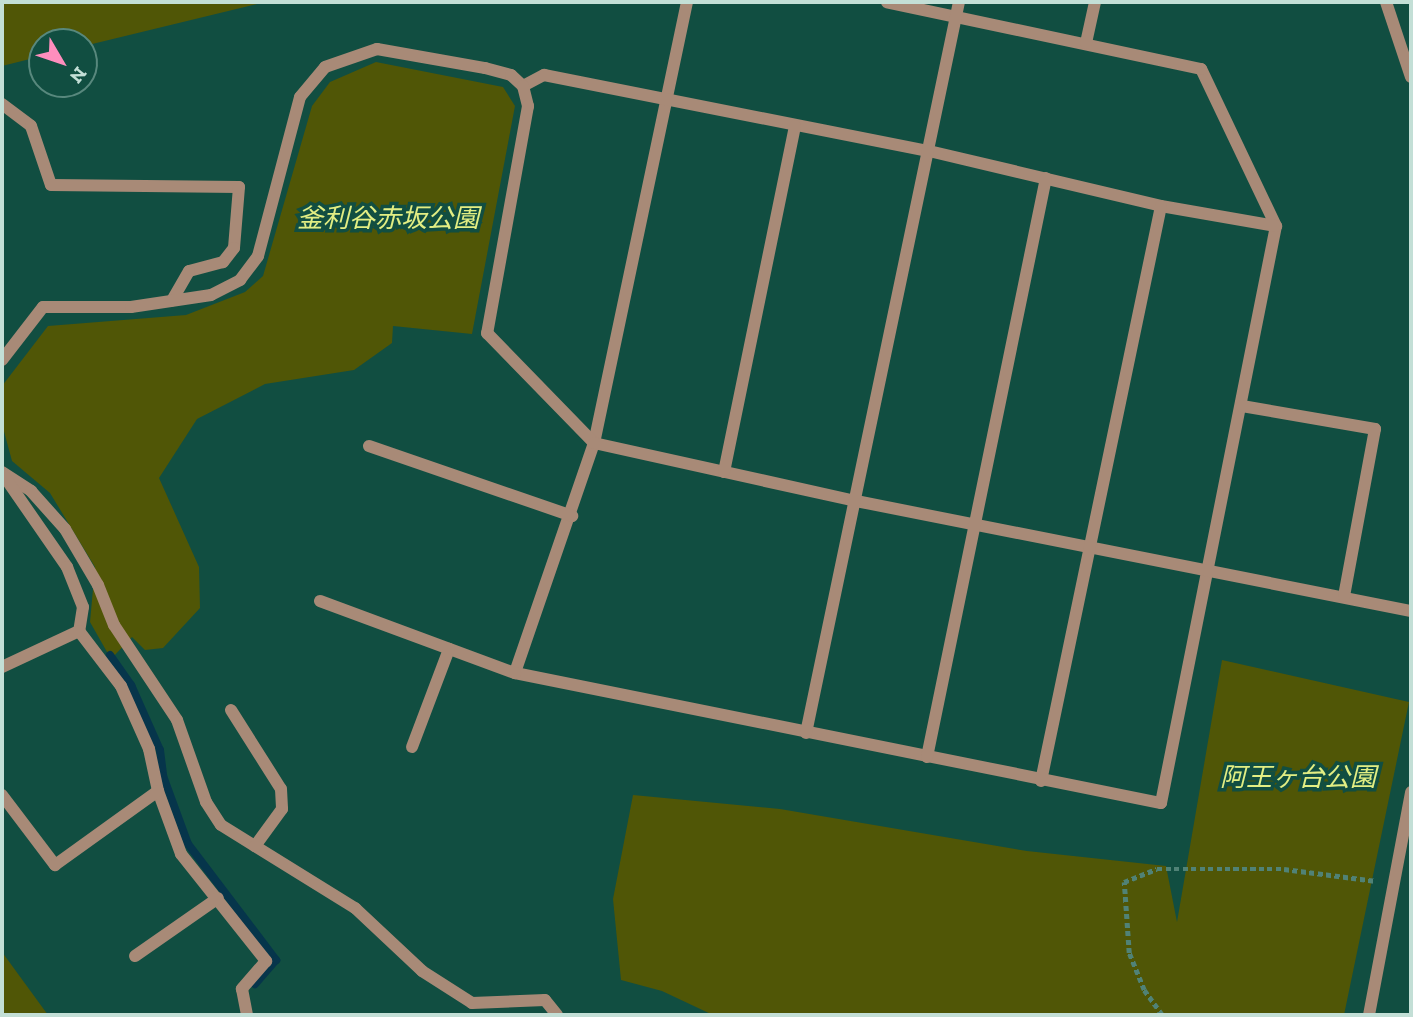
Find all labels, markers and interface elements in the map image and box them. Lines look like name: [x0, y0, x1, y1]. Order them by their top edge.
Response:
north arrow: [28, 28, 98, 98]
text: N: [65, 62, 92, 88]
park label: 釜利谷赤坂公園: [297, 203, 479, 235]
park label: 阿王ヶ台公園: [1220, 762, 1376, 794]

